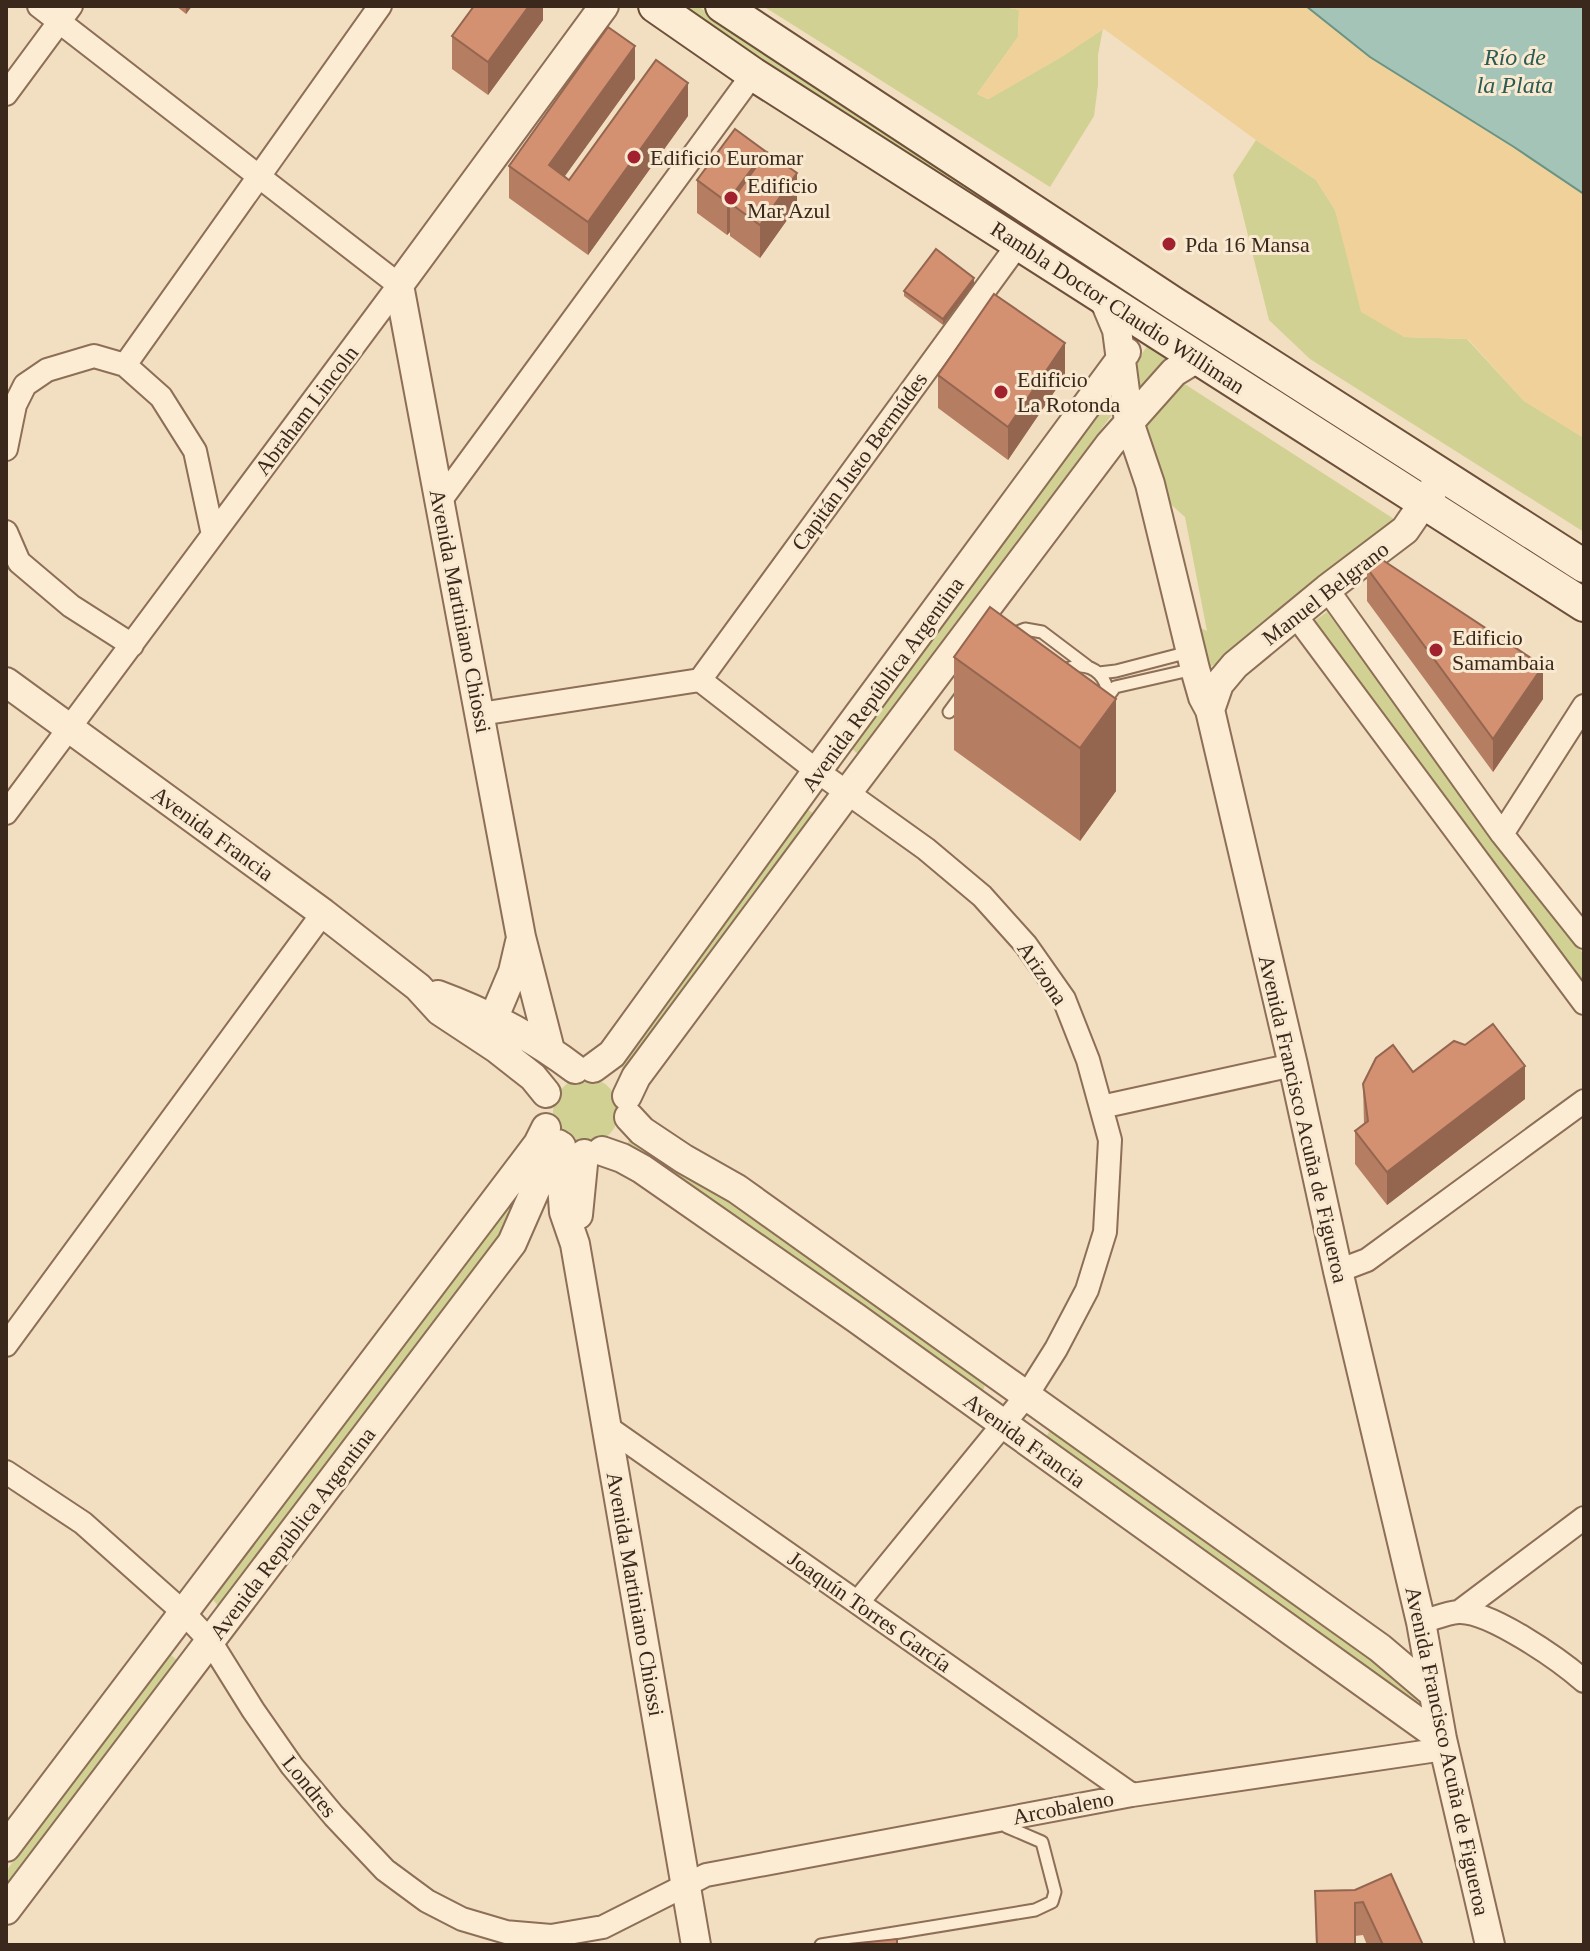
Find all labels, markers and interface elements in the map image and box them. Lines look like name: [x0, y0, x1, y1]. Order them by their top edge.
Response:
water label: Río de la Plata: [1477, 44, 1553, 98]
place label: Edificio Euromar: [650, 145, 804, 170]
marker: Edificio Euromar: [625, 148, 643, 166]
place label: Edificio Mar Azul: [747, 173, 831, 223]
marker: Edificio Mar Azul: [722, 189, 740, 207]
street label: Rambla Doctor Claudio Williman: [986, 216, 1249, 399]
place label: Pda 16 Mansa: [1185, 232, 1310, 257]
marker: Pda 16 Mansa: [1160, 235, 1178, 253]
street label: Abraham Lincoln: [250, 341, 363, 480]
street label: Capitán Justo Bermúdes: [786, 367, 932, 555]
place label: Edificio La Rotonda: [1017, 367, 1120, 417]
marker: Edificio La Rotonda: [992, 383, 1010, 401]
street label: Avenida Martiniano Chiossi: [425, 487, 496, 735]
street label: Manuel Belgrano: [1257, 536, 1393, 650]
street label: Avenida República Argentina: [796, 572, 969, 797]
place label: Edificio Samambaia: [1452, 625, 1555, 675]
marker: Edificio Samambaia: [1427, 641, 1445, 659]
street label: Avenida Francia: [147, 781, 279, 886]
street label: Arizona: [1012, 937, 1073, 1010]
street label: Avenida Francisco Acuña de Figueroa: [1254, 953, 1353, 1286]
street label: Avenida Francia: [959, 1388, 1091, 1493]
street label: Avenida República Argentina: [204, 1422, 381, 1644]
street label: Avenida Martiniano Chiossi: [602, 1470, 669, 1718]
street label: Joaquín Torres García: [783, 1546, 956, 1677]
street label: Avenida Francisco Acuña de Figueroa: [1400, 1584, 1495, 1918]
street label: Londres: [277, 1750, 342, 1822]
street label: Arcobaleno: [1010, 1785, 1116, 1830]

